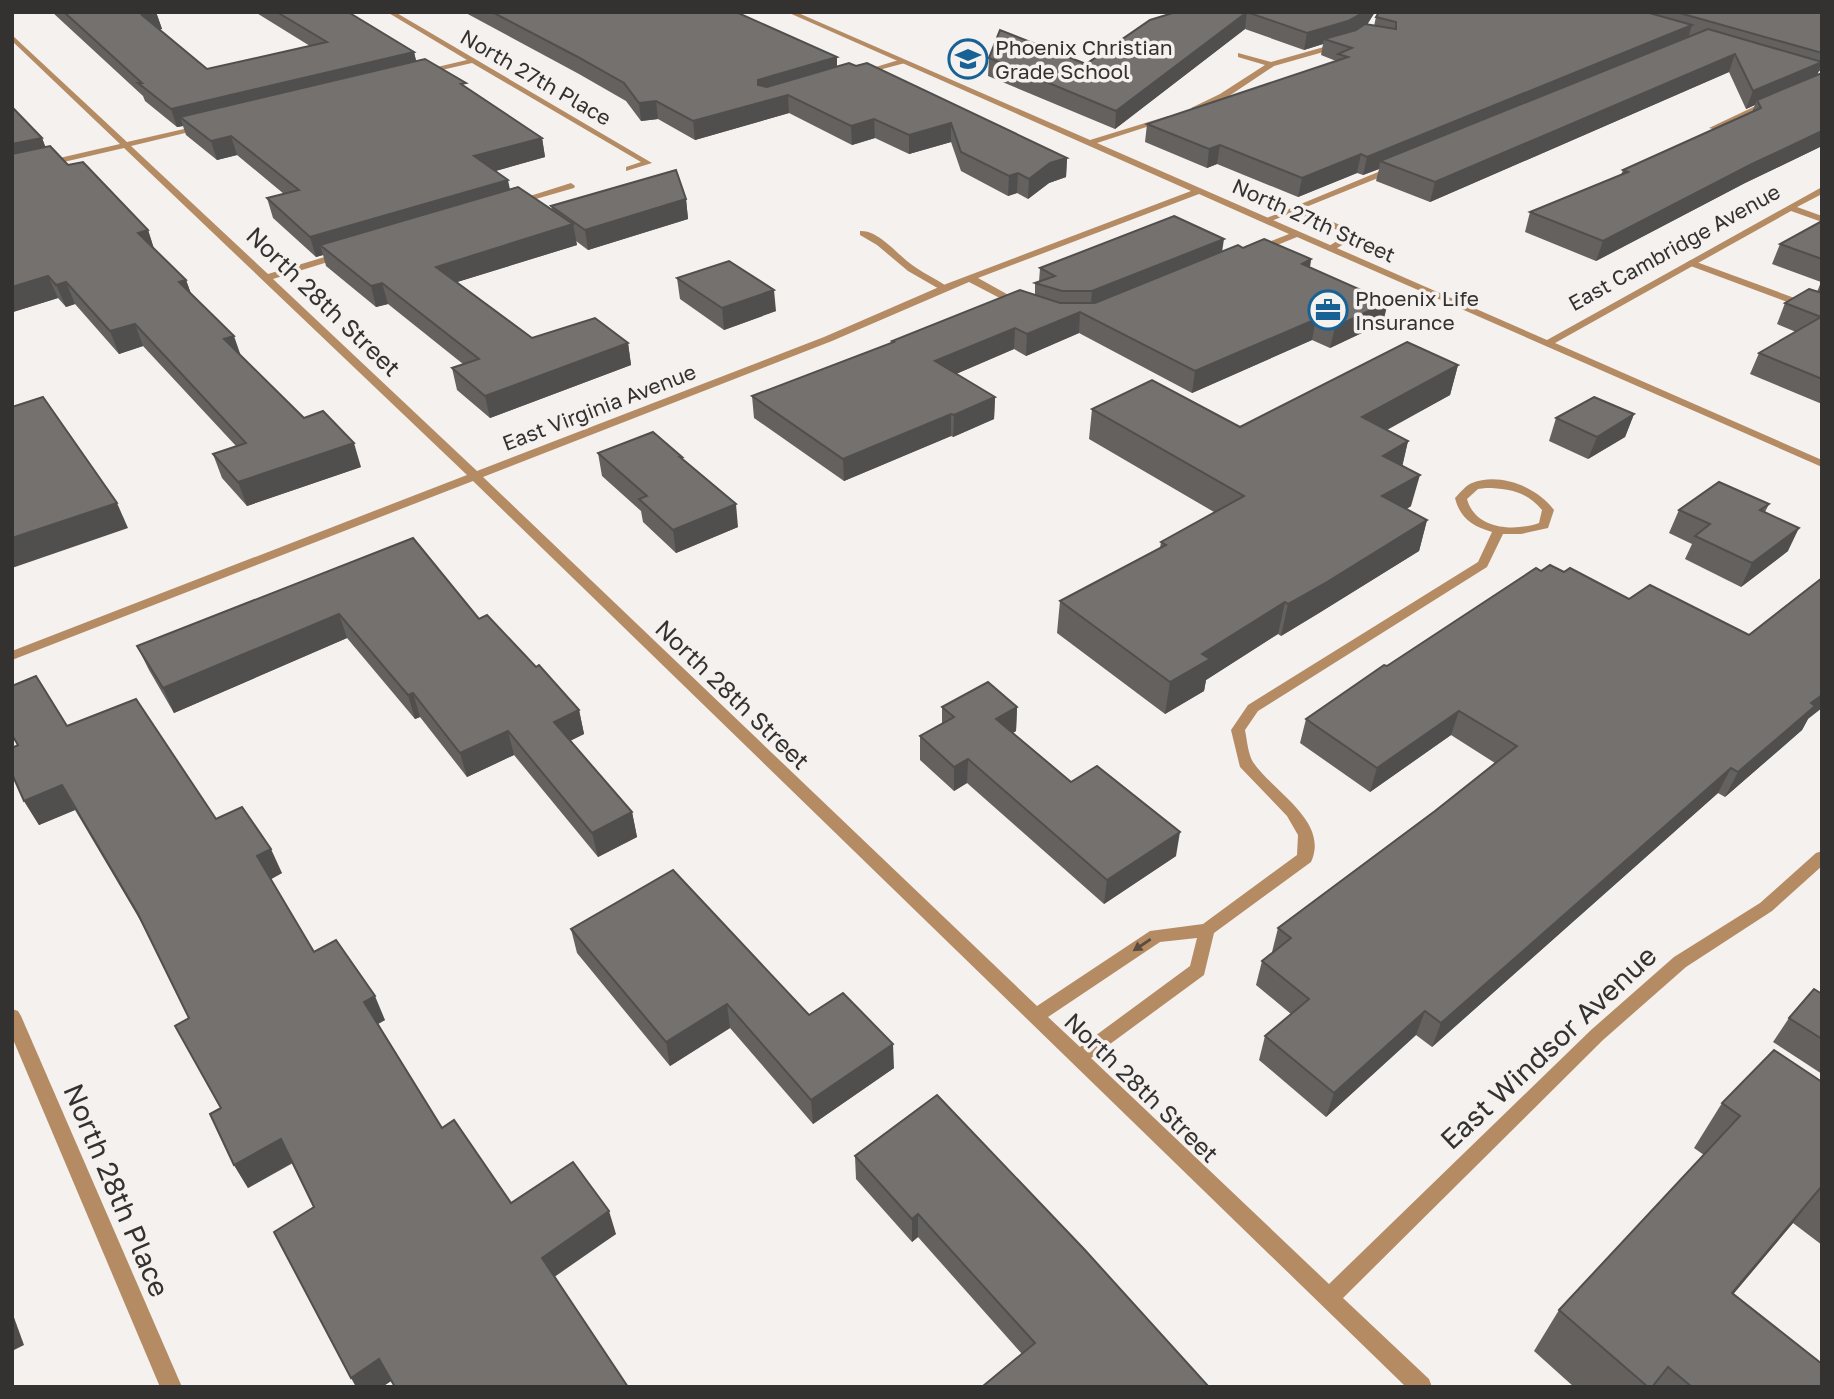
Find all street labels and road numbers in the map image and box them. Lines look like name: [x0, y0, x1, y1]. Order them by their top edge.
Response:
street label: North 27th Place: [456, 23, 616, 131]
street label: North 27th Street: [1228, 172, 1400, 268]
street label: East Cambridge Avenue: [1564, 178, 1784, 316]
street label: North 28th Street: [241, 220, 407, 382]
street label: East Virginia Avenue: [499, 358, 699, 456]
street label: North 28th Street: [650, 613, 816, 775]
street label: East Windsor Avenue: [1433, 938, 1663, 1156]
street label: North 28th Street: [1059, 1006, 1225, 1168]
street label: North 28th Place: [57, 1078, 177, 1302]

